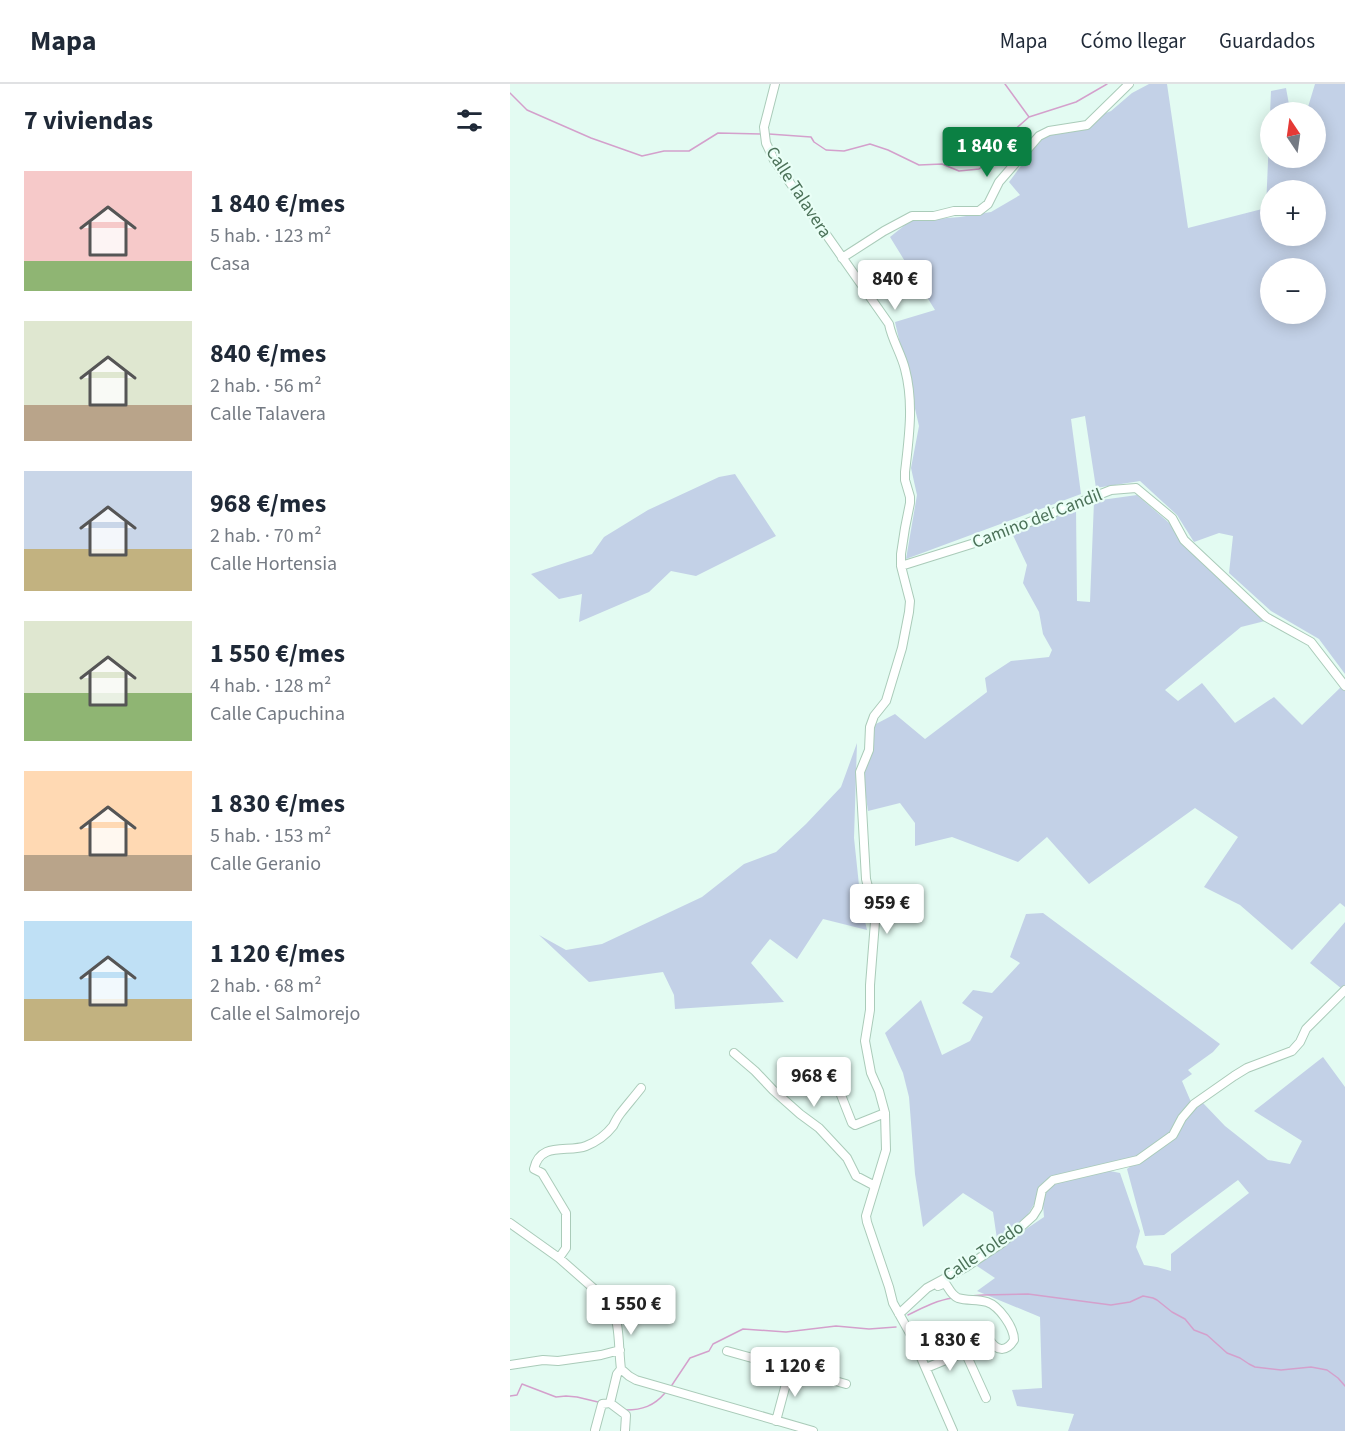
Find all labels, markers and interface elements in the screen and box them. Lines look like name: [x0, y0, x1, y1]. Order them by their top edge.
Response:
text: Mapa: [30, 21, 97, 61]
text: Mapa: [1000, 26, 1048, 56]
text: Cómo llegar: [1081, 26, 1186, 56]
text: Guardados: [1219, 26, 1315, 56]
text: 7 viviendas: [24, 102, 153, 139]
north arrow: [1260, 102, 1326, 168]
map controls: [1260, 102, 1326, 324]
icon: filters: [453, 104, 486, 137]
pin: 1 840 €: [932, 127, 1042, 178]
text: 1 840 €: [957, 132, 1017, 160]
street label: Calle Talavera: [760, 142, 837, 243]
button: +: [1260, 180, 1326, 246]
text: 1 840 €/mes: [210, 185, 345, 222]
icon: home: [72, 195, 144, 267]
text: 5 hab. · 123 m²: [210, 222, 331, 250]
text: Casa: [210, 250, 250, 278]
button: −: [1260, 258, 1326, 324]
pin: 840 €: [853, 260, 937, 311]
text: 840 €: [872, 265, 918, 293]
text: 840 €/mes: [210, 335, 326, 372]
icon: home: [72, 345, 144, 417]
text: 2 hab. · 56 m²: [210, 372, 322, 400]
text: Calle Talavera: [210, 400, 326, 428]
street label: Camino del Candil: [969, 482, 1106, 555]
text: 968 €/mes: [210, 485, 326, 522]
icon: home: [72, 495, 144, 567]
text: 2 hab. · 70 m²: [210, 522, 322, 550]
text: Calle Hortensia: [210, 550, 337, 578]
text: 1 550 €/mes: [210, 635, 345, 672]
icon: home: [72, 645, 144, 717]
text: 4 hab. · 128 m²: [210, 672, 331, 700]
text: Calle Capuchina: [210, 700, 345, 728]
text: 1 830 €/mes: [210, 785, 345, 822]
icon: home: [72, 795, 144, 867]
text: 5 hab. · 153 m²: [210, 822, 331, 850]
text: Calle Geranio: [210, 850, 321, 878]
pin: 959 €: [845, 884, 929, 935]
text: 959 €: [864, 889, 910, 917]
text: 1 120 €/mes: [210, 935, 345, 972]
icon: home: [72, 945, 144, 1017]
text: 2 hab. · 68 m²: [210, 972, 322, 1000]
text: Calle el Salmorejo: [210, 1000, 360, 1028]
pin: 968 €: [772, 1057, 856, 1108]
text: 968 €: [791, 1062, 837, 1090]
street label: Calle Toledo: [938, 1215, 1029, 1288]
pin: 1 550 €: [576, 1285, 686, 1336]
text: 1 550 €: [601, 1290, 661, 1318]
pin: 1 830 €: [895, 1321, 1005, 1372]
text: 1 830 €: [920, 1326, 980, 1354]
pin: 1 120 €: [740, 1347, 850, 1398]
text: 1 120 €: [765, 1352, 825, 1380]

